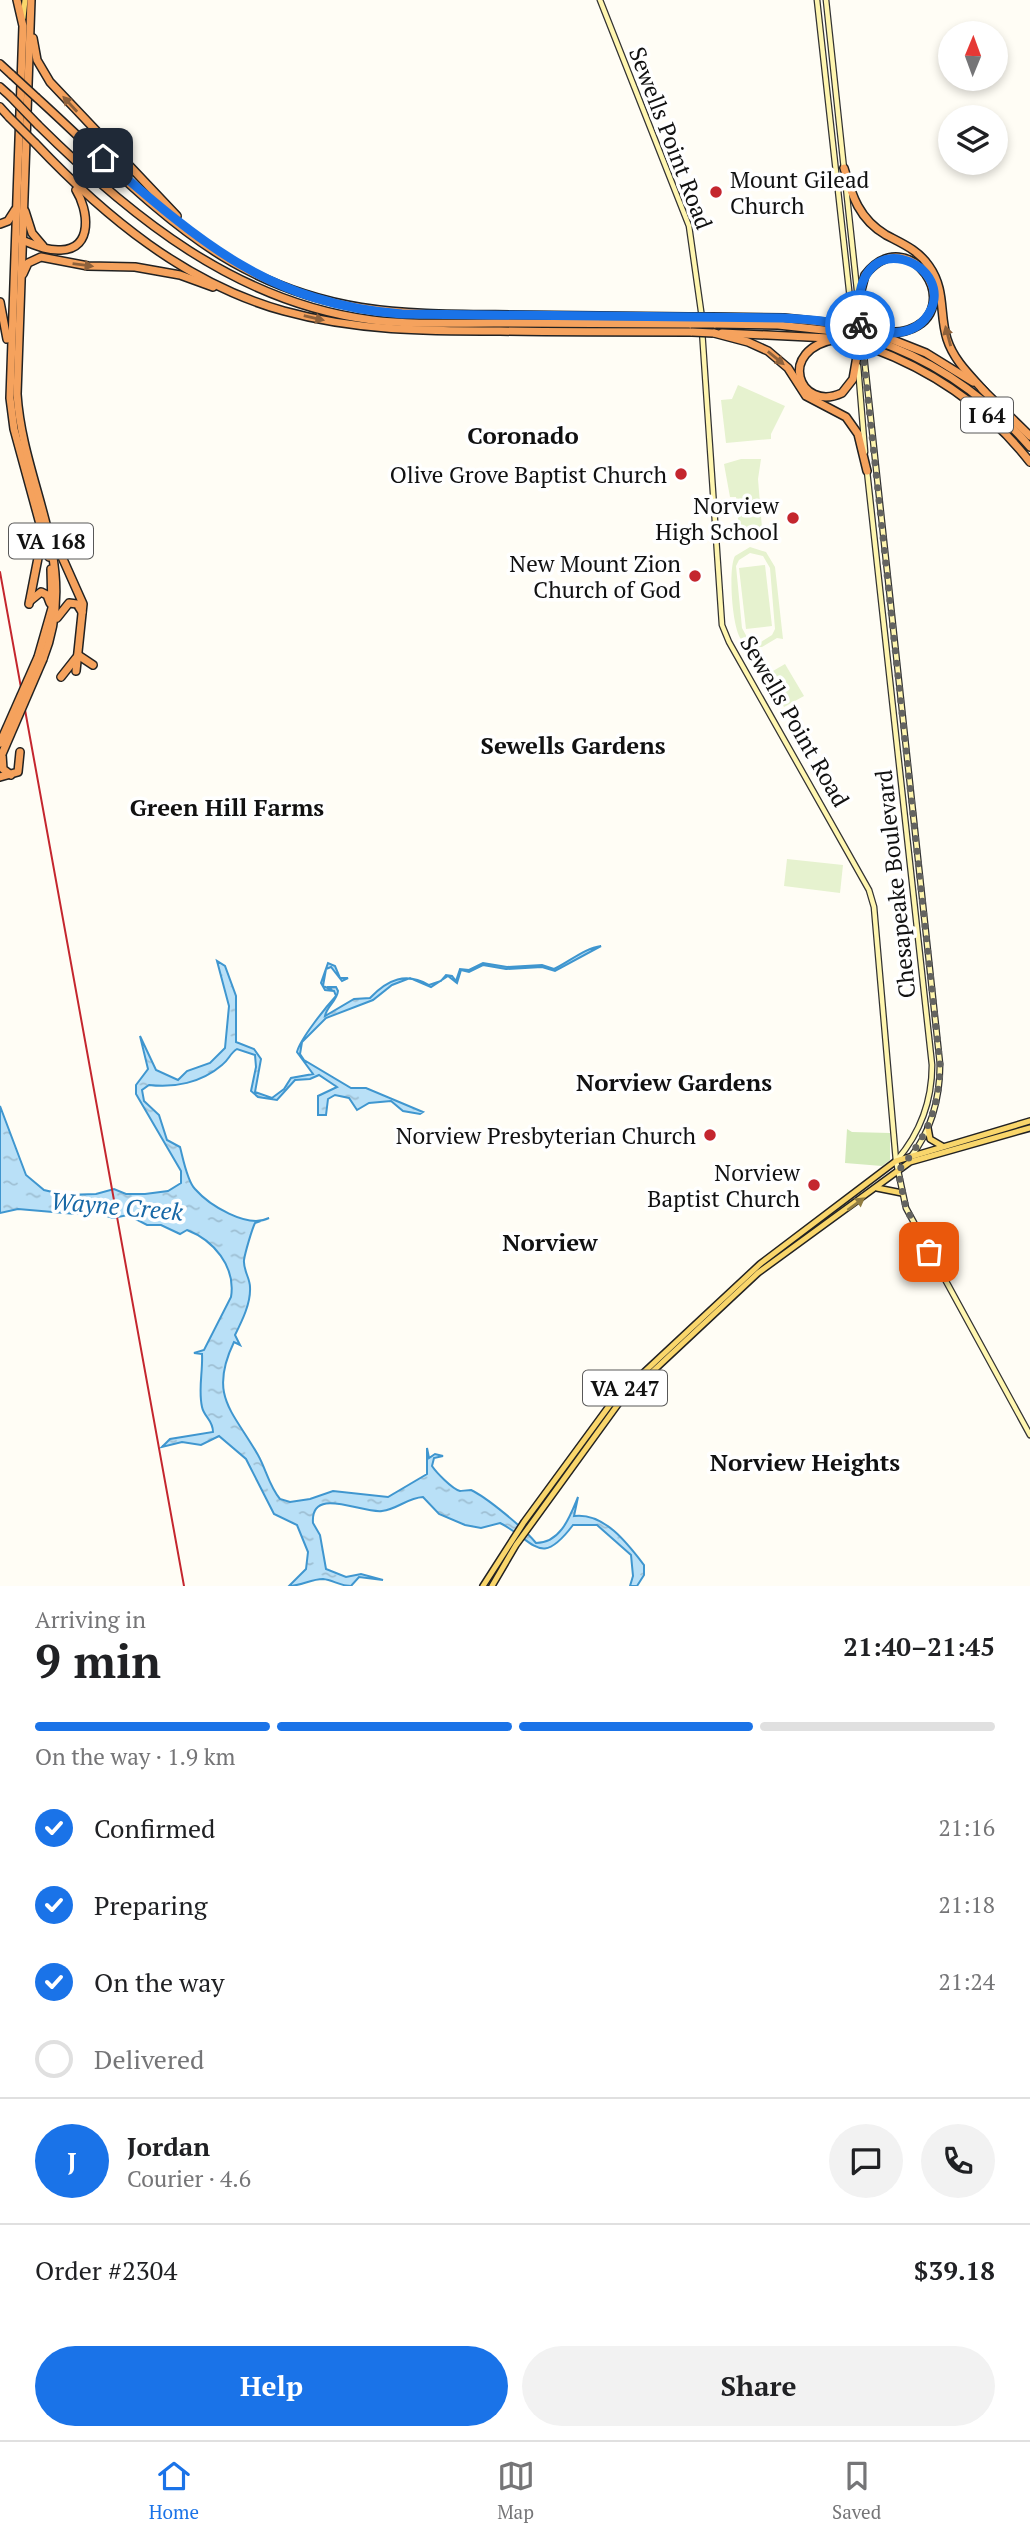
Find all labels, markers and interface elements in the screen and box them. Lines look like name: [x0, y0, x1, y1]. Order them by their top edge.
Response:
north arrow: [938, 21, 1008, 91]
map controls: [938, 21, 1008, 175]
street label: Sewells Point Road: [622, 42, 720, 234]
one-way arrow: [63, 96, 79, 113]
button: layers: [938, 105, 1008, 175]
pin: [73, 128, 133, 188]
icon: home: [84, 139, 122, 177]
place label: Mount Gilead Church: [730, 164, 870, 221]
marker: Mount Gilead Church: [708, 184, 724, 200]
one-way arrow: [72, 259, 94, 270]
courier: [825, 290, 895, 360]
icon: bike: [841, 306, 879, 344]
one-way arrow: [303, 313, 325, 324]
one-way arrow: [942, 325, 952, 346]
one-way arrow: [766, 350, 784, 365]
road number: I 64: [961, 398, 1013, 432]
district label: Coronado: [467, 419, 579, 451]
place label: Olive Grove Baptist Church: [390, 459, 667, 490]
marker: Olive Grove Baptist Church: [673, 466, 689, 482]
place label: Norview High School: [655, 490, 779, 547]
marker: Norview High School: [785, 510, 801, 526]
road number: VA 168: [9, 524, 93, 558]
place label: New Mount Zion Church of God: [509, 548, 681, 605]
marker: New Mount Zion Church of God: [687, 568, 703, 584]
street label: Sewells Point Road: [733, 630, 857, 813]
district label: Sewells Gardens: [481, 729, 666, 761]
street label: Chesapeake Boulevard: [868, 768, 922, 1000]
district label: Green Hill Farms: [130, 791, 324, 823]
district label: Norview Gardens: [576, 1066, 772, 1098]
place label: Norview Presbyterian Church: [396, 1120, 696, 1151]
marker: Norview Presbyterian Church: [702, 1127, 718, 1143]
place label: Norview Baptist Church: [647, 1157, 800, 1214]
marker: Norview Baptist Church: [806, 1177, 822, 1193]
water label: Wayne Creek: [49, 1184, 185, 1228]
one-way arrow: [847, 1197, 865, 1211]
pin: [899, 1222, 959, 1282]
district label: Norview: [502, 1226, 599, 1258]
icon: bag: [910, 1233, 948, 1271]
road number: VA 247: [583, 1370, 667, 1406]
district label: Norview Heights: [710, 1446, 900, 1478]
text: Arriving in: [35, 1604, 146, 1635]
text: 21:40–21:45: [843, 1629, 995, 1663]
text: 9 min: [35, 1630, 161, 1691]
text: On the way · 1.9 km: [35, 1741, 235, 1772]
icon: check: [35, 1809, 73, 1847]
text: Confirmed: [94, 1811, 215, 1845]
text: 21:16: [938, 1812, 995, 1843]
icon: check: [35, 1886, 73, 1924]
text: Preparing: [94, 1888, 207, 1922]
text: 21:18: [938, 1889, 995, 1920]
icon: check: [35, 1963, 73, 2001]
text: On the way: [94, 1965, 225, 1999]
text: 21:24: [938, 1966, 995, 1997]
text: Delivered: [94, 2042, 204, 2076]
button: chat: [829, 2124, 903, 2198]
button: phone: [921, 2124, 995, 2198]
text: Jordan: [127, 2129, 210, 2163]
text: J: [67, 2144, 77, 2178]
text: Courier · 4.6: [127, 2163, 251, 2194]
text: Order #2304: [35, 2253, 177, 2287]
text: $39.18: [914, 2253, 995, 2287]
button: Help: [35, 2346, 508, 2426]
button: Share: [522, 2346, 995, 2426]
tab: Home: [149, 2457, 199, 2524]
tab: Map: [497, 2457, 535, 2524]
tab: Saved: [832, 2457, 881, 2524]

